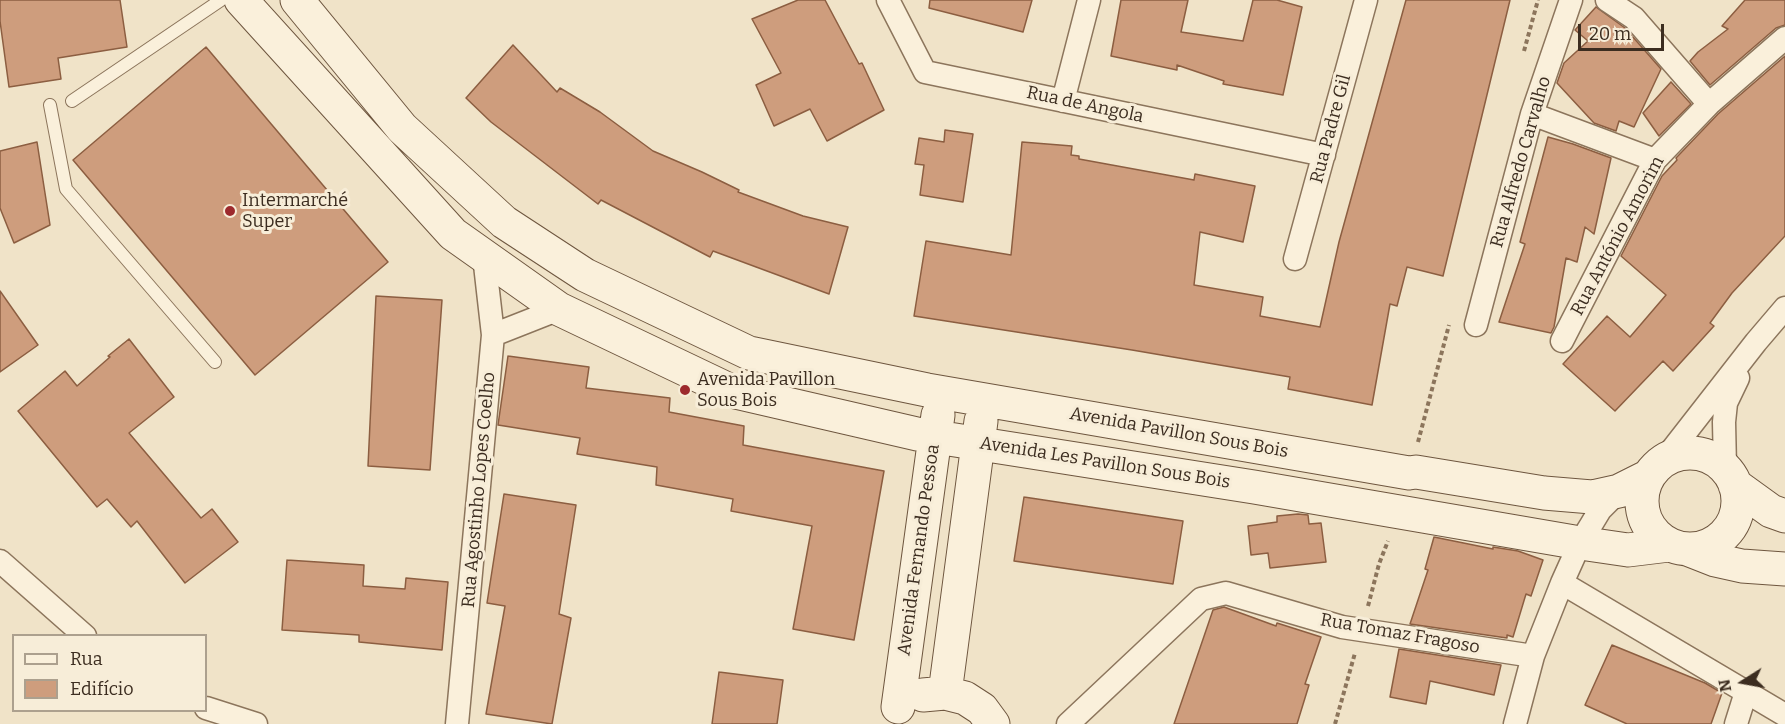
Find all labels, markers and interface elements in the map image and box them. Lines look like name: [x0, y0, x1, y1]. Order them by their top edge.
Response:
scale bar: [1581, 12, 1666, 50]
text: 20 m: [1589, 23, 1631, 45]
street label: Rua Padre Gil: [1306, 72, 1356, 186]
street label: Rua Alfredo Carvalho: [1486, 74, 1556, 250]
street label: Rua de Angola: [1025, 82, 1145, 128]
street label: Rua António Amorim: [1567, 153, 1669, 319]
place label: Intermarché Super: [242, 190, 348, 232]
marker: Intermarché Super: [223, 204, 237, 218]
place label: Avenida Pavillon Sous Bois: [697, 369, 835, 412]
street label: Rua Agostinho Lopes Coelho: [458, 371, 500, 609]
marker: Avenida Pavillon Sous Bois: [678, 383, 692, 397]
street label: Avenida Pavillon Sous Bois: [1068, 403, 1290, 463]
street label: Avenida Les Pavillon Sous Bois: [978, 433, 1232, 493]
street label: Avenida Fernando Pessoa: [893, 443, 945, 657]
street label: Rua Tomaz Fragoso: [1319, 609, 1481, 659]
legend: [12, 634, 207, 712]
text: Rua: [70, 648, 103, 670]
north arrow: [1713, 652, 1773, 712]
text: Edifício: [70, 678, 134, 700]
text: N: [1714, 678, 1735, 693]

